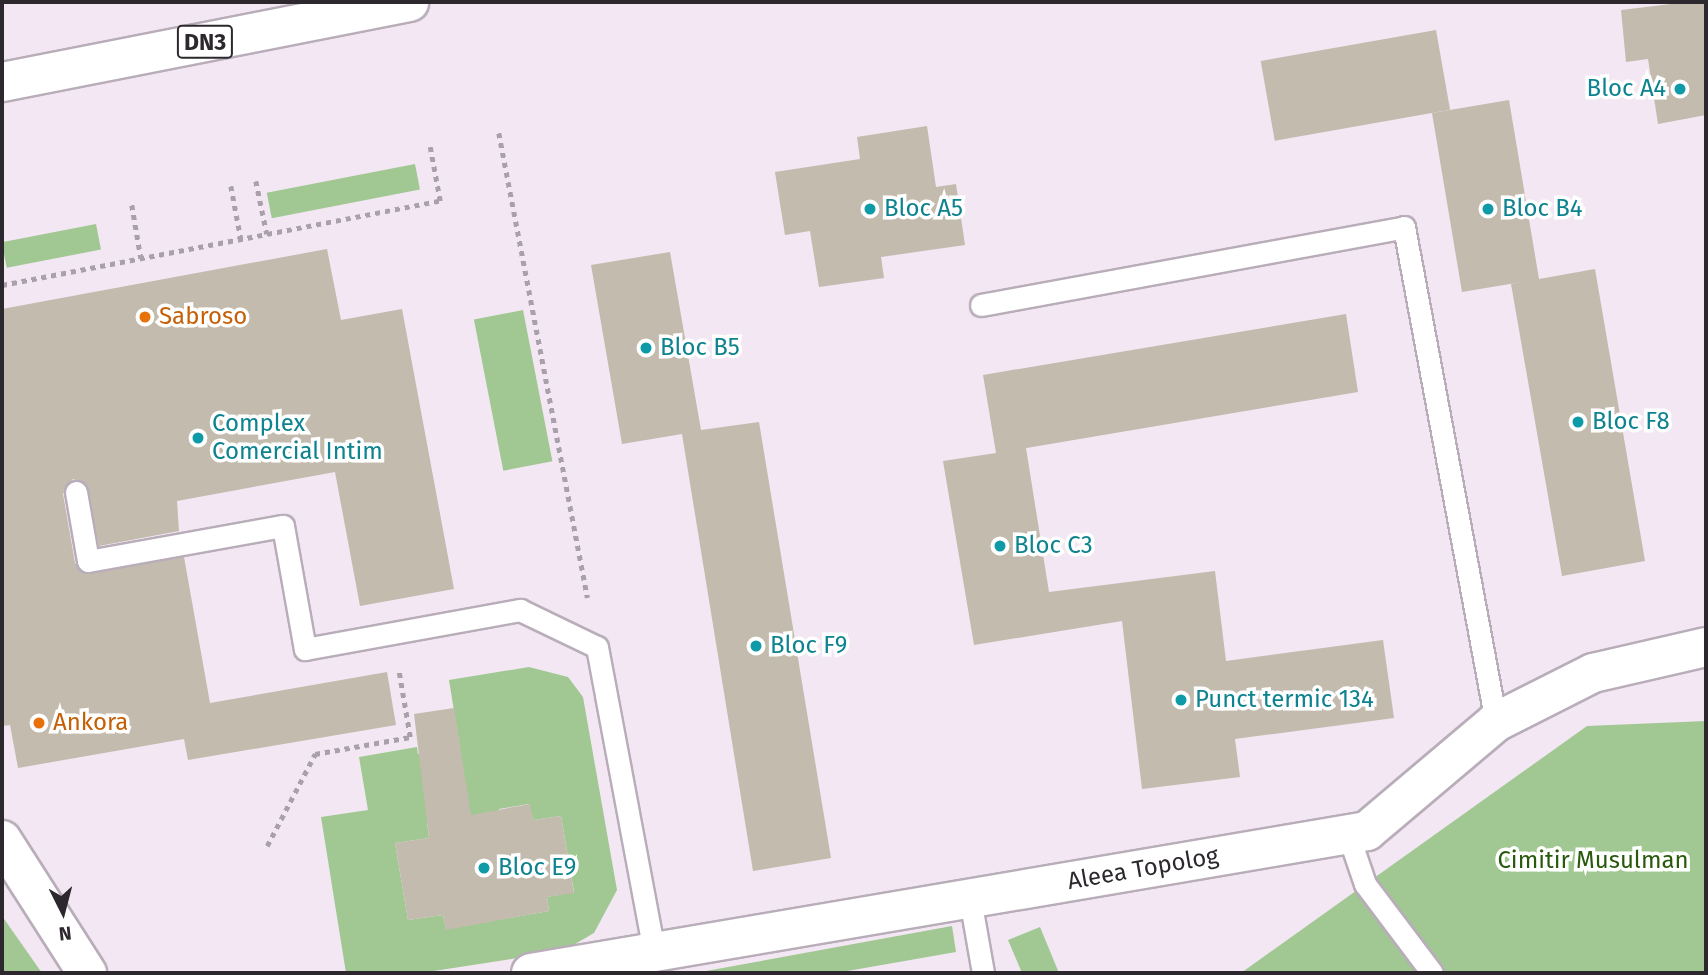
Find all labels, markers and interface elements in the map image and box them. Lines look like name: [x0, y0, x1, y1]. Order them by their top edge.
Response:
road number: DN3: [175, 22, 235, 61]
place label: Bloc A4: [1587, 75, 1666, 103]
marker: Bloc A4: [1672, 81, 1688, 97]
place label: Bloc A5: [884, 195, 963, 223]
place label: Bloc B4: [1502, 195, 1582, 223]
marker: Bloc A5: [862, 201, 878, 217]
marker: Bloc B4: [1480, 201, 1496, 217]
place label: Sabroso: [159, 303, 247, 331]
marker: Sabroso: [137, 309, 153, 325]
place label: Bloc B5: [660, 334, 740, 362]
marker: Bloc B5: [638, 340, 654, 356]
place label: Bloc F8: [1592, 408, 1670, 436]
place label: Complex Comercial Intim: [212, 410, 383, 466]
marker: Bloc F8: [1570, 414, 1586, 430]
marker: Complex Comercial Intim: [190, 430, 206, 446]
place label: Bloc C3: [1014, 532, 1093, 560]
marker: Bloc C3: [992, 538, 1008, 554]
place label: Bloc F9: [770, 632, 847, 660]
marker: Bloc F9: [748, 638, 764, 654]
place label: Punct termic 134: [1195, 686, 1374, 714]
marker: Punct termic 134: [1173, 692, 1189, 708]
place label: Ankora: [53, 709, 128, 737]
marker: Ankora: [31, 715, 47, 731]
street label: Aleea Topolog: [1065, 842, 1221, 896]
park label: Cimitir Musulman: [1497, 847, 1689, 875]
place label: Bloc E9: [498, 854, 576, 882]
marker: Bloc E9: [476, 860, 492, 876]
north arrow: [28, 877, 98, 947]
text: N: [58, 921, 73, 945]

